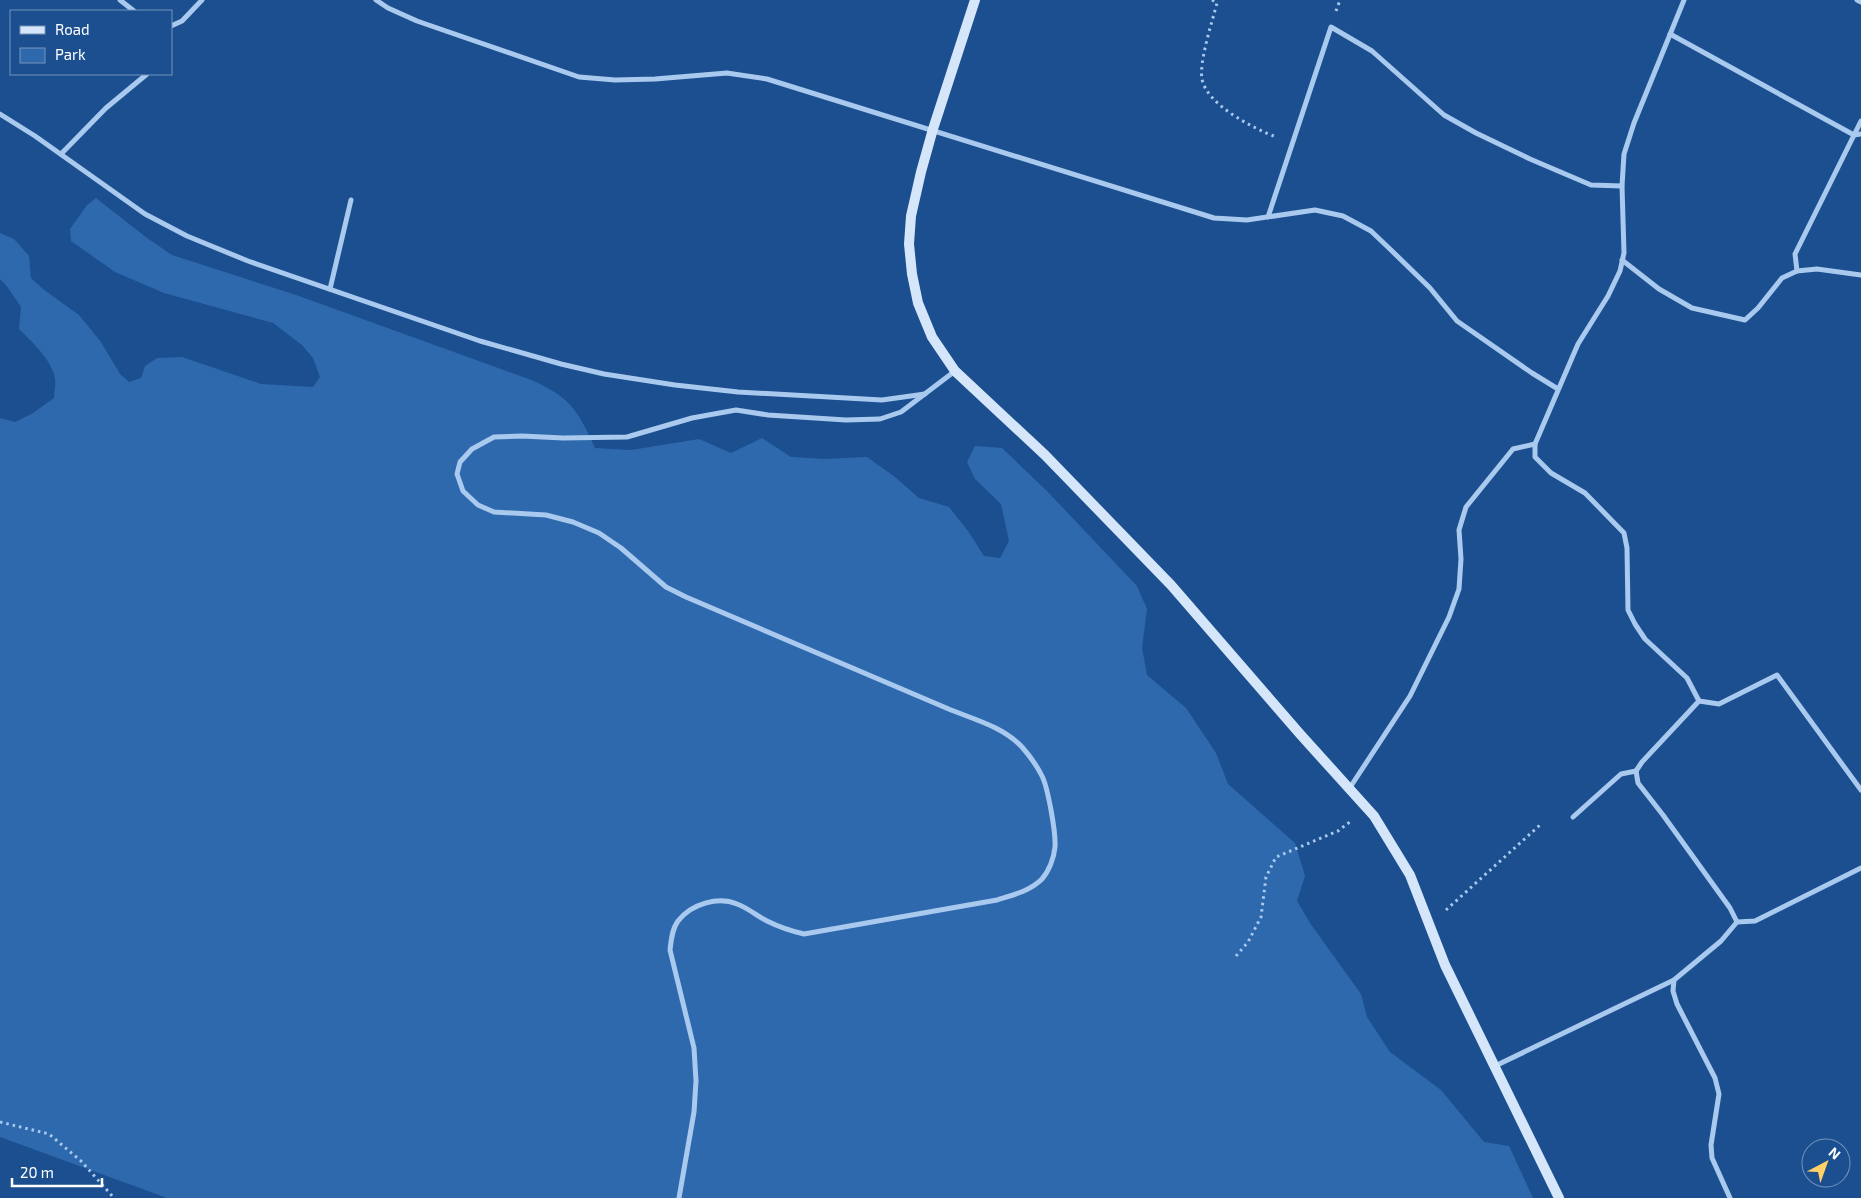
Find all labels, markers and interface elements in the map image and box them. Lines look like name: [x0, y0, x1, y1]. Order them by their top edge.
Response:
legend: [10, 10, 172, 75]
text: Road: [55, 20, 90, 38]
text: Park: [55, 45, 86, 63]
north arrow: [1801, 1138, 1851, 1188]
text: N: [1825, 1143, 1844, 1163]
scale bar: [12, 1156, 102, 1188]
text: 20 m: [20, 1163, 54, 1181]

